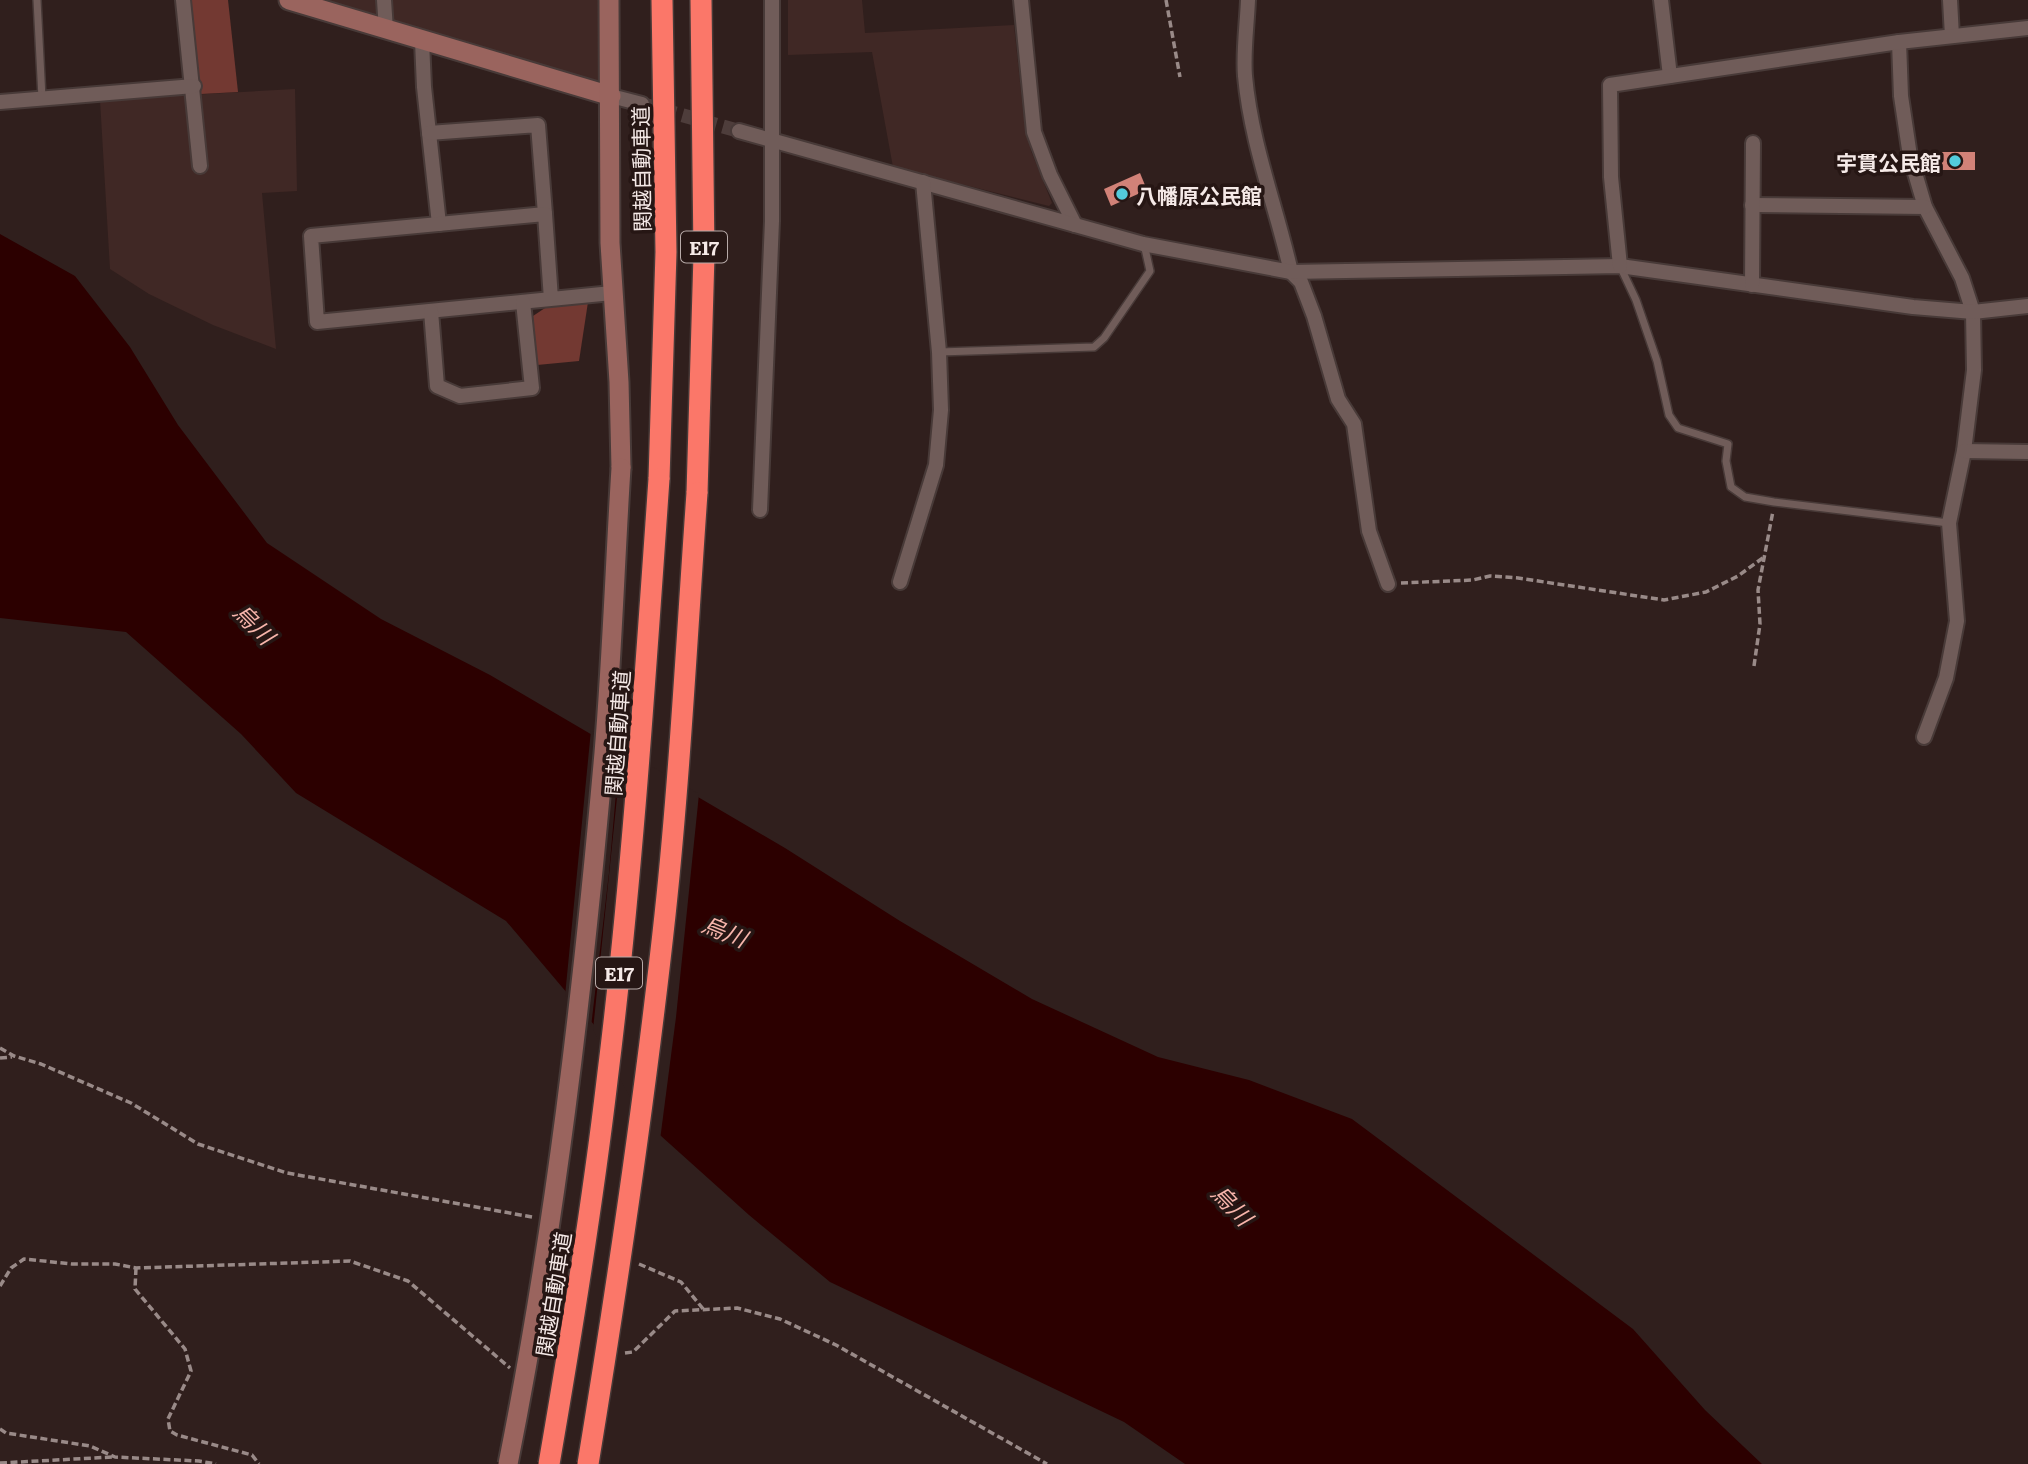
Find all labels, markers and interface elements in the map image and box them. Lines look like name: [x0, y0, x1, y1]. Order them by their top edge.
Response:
street label: 関越自動車道: [623, 106, 657, 232]
place label: 宇貫公民館: [1836, 146, 1941, 177]
marker: 宇貫公民館: [1947, 153, 1963, 169]
place label: 八幡原公民館: [1136, 179, 1262, 210]
marker: 八幡原公民館: [1114, 186, 1130, 202]
road number: E17: [681, 232, 727, 262]
water label: 烏川: [227, 595, 285, 653]
street label: 関越自動車道: [596, 669, 636, 797]
water label: 烏川: [697, 906, 755, 956]
road number: E17: [596, 958, 642, 988]
water label: 烏川: [1205, 1176, 1263, 1235]
street label: 関越自動車道: [527, 1229, 577, 1359]

